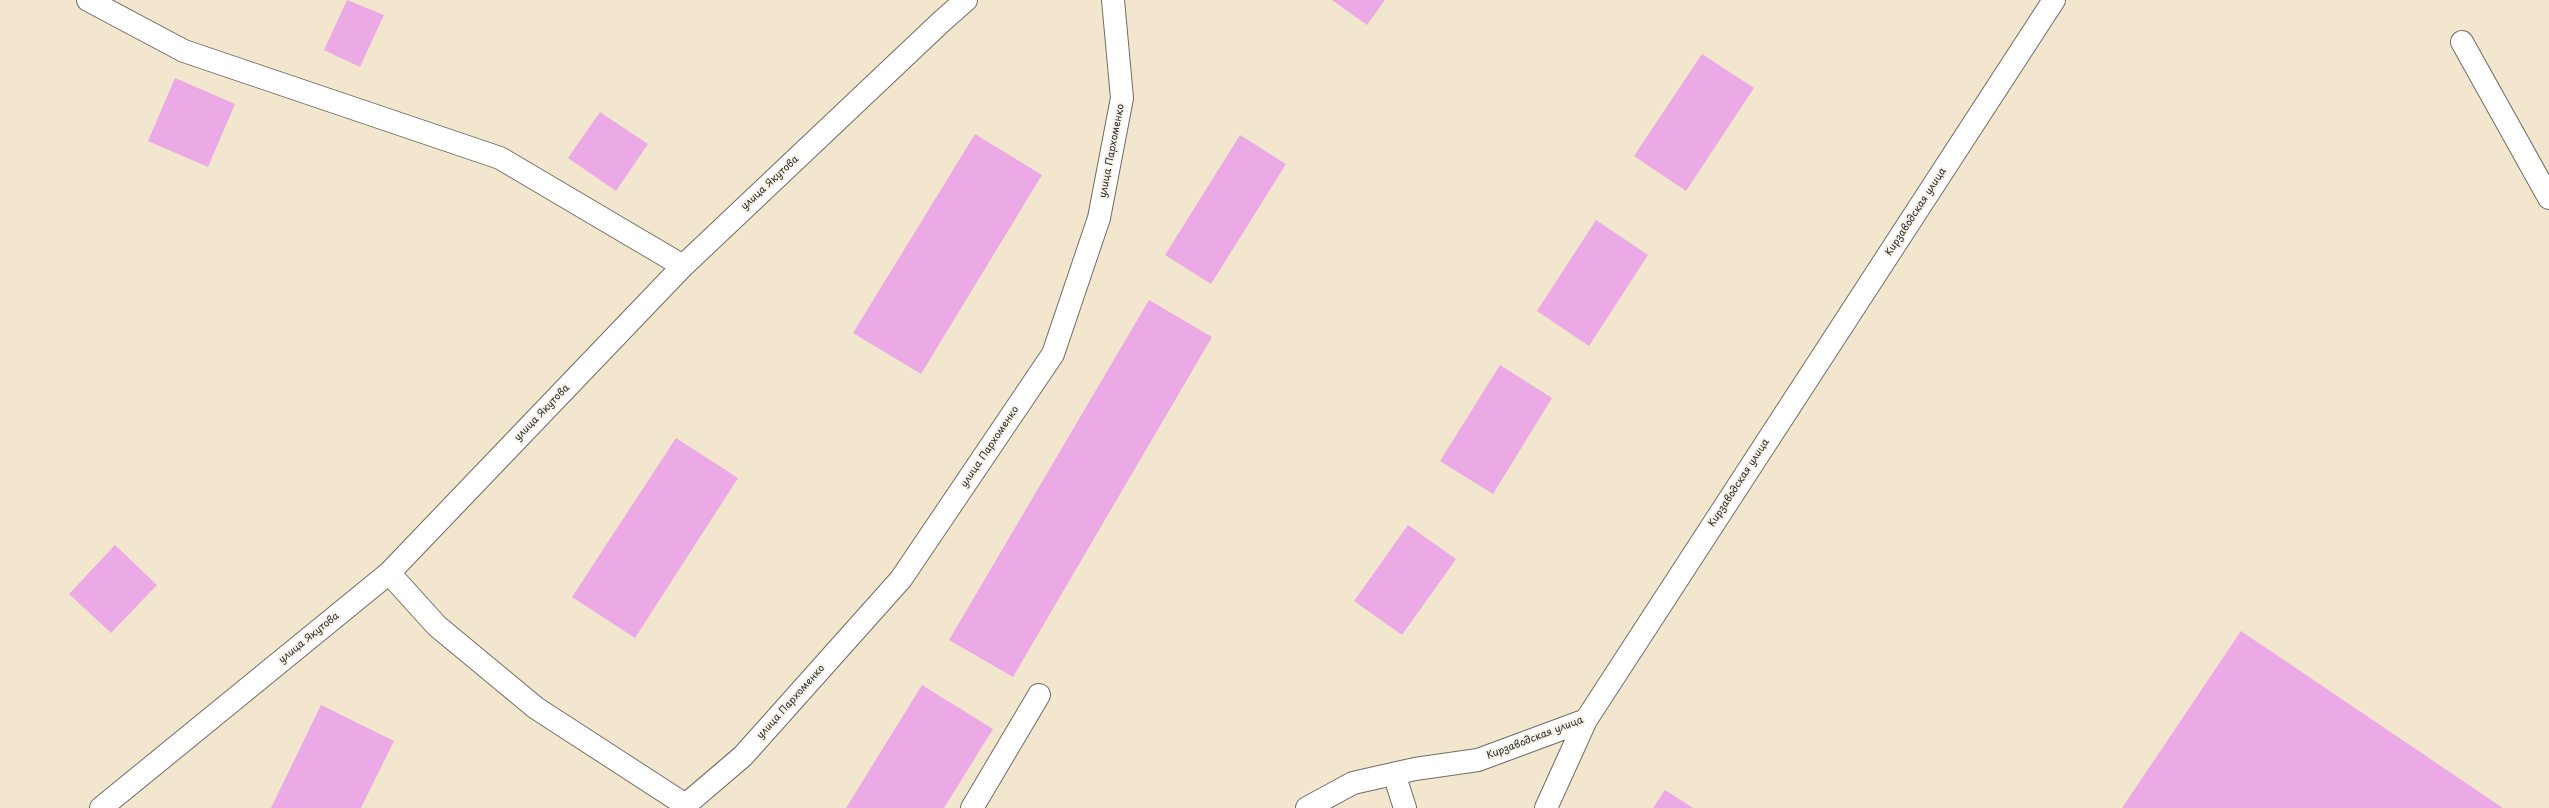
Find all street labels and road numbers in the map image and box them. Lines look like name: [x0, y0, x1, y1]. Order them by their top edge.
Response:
street label: улица Пархоменко: [1097, 103, 1127, 199]
street label: улица Якутова: [739, 153, 801, 213]
street label: Кирзаводская улица: [1883, 166, 1949, 258]
street label: улица Якутова: [512, 382, 572, 444]
street label: улица Пархоменко: [958, 404, 1022, 490]
street label: Кирзаводская улица: [1706, 437, 1772, 529]
street label: улица Якутова: [276, 610, 342, 666]
street label: улица Пархоменко: [755, 663, 827, 741]
street label: Кирзаводская улица: [1485, 714, 1585, 762]

